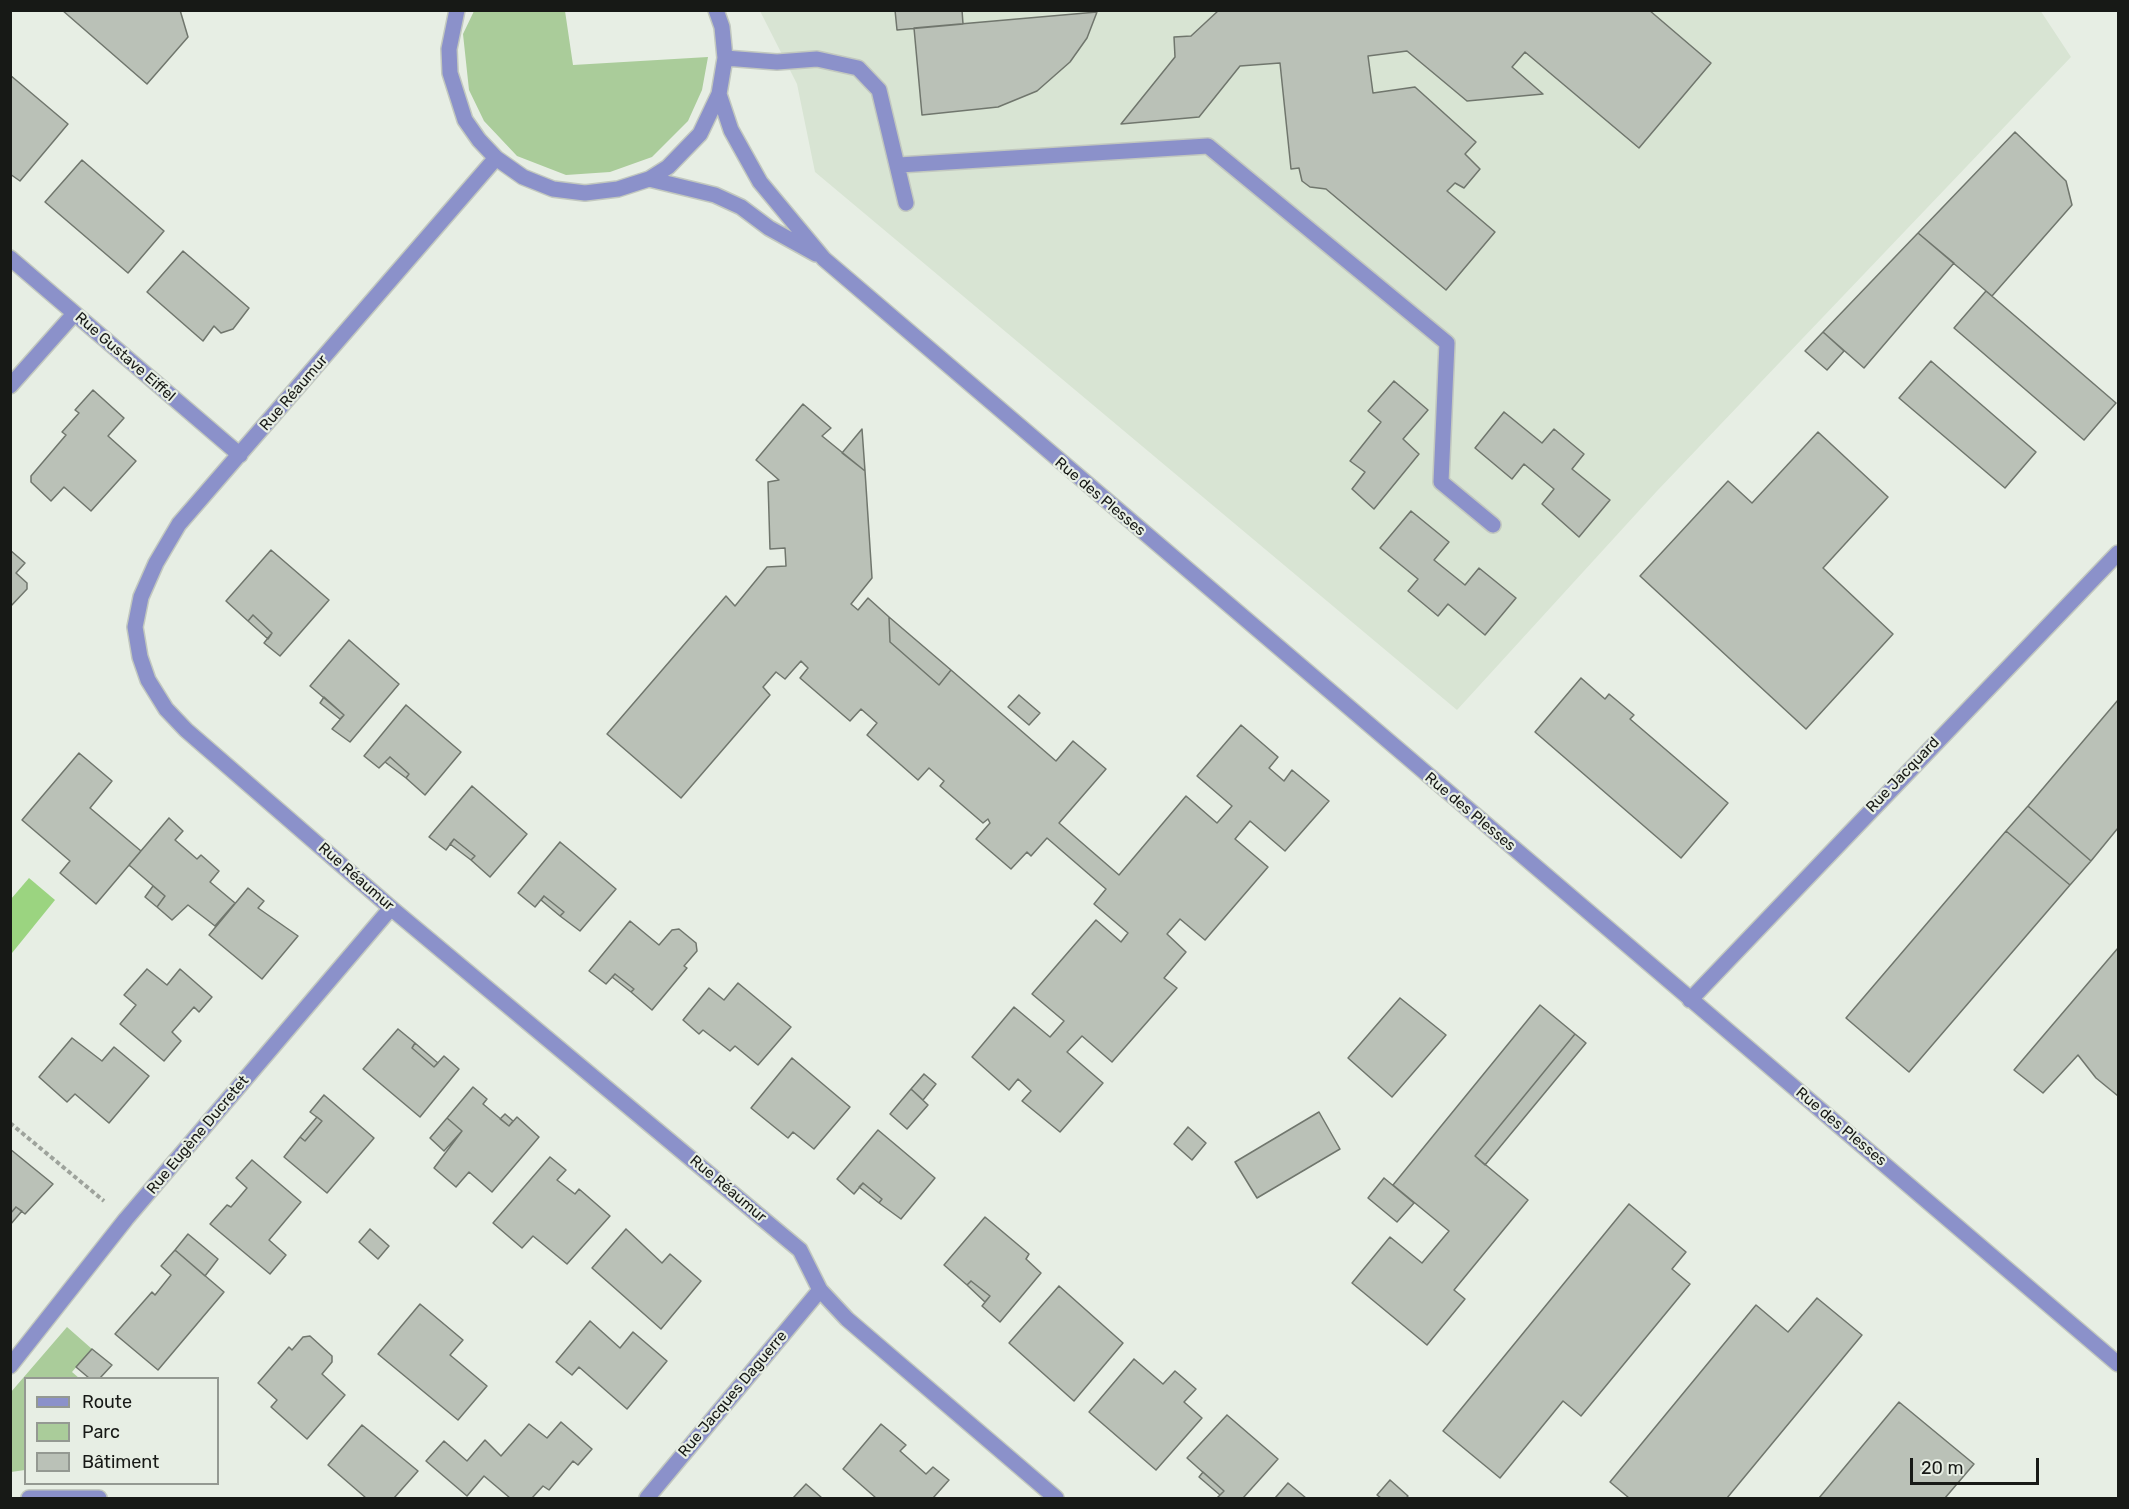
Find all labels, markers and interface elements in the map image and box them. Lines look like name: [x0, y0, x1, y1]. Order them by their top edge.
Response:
street label: Rue Gustave Eiffel: [71, 309, 179, 405]
street label: Rue Réaumur: [256, 351, 332, 435]
street label: Rue des Plesses: [1051, 454, 1149, 540]
street label: Rue Jacquard: [1863, 734, 1943, 816]
street label: Rue des Plesses: [1421, 769, 1519, 855]
street label: Rue Réaumur: [314, 839, 398, 915]
street label: Rue Eugène Ducretet: [143, 1072, 253, 1198]
street label: Rue des Plesses: [1792, 1084, 1890, 1170]
street label: Rue Réaumur: [686, 1152, 770, 1226]
street label: Rue Jacques Daguerre: [675, 1327, 791, 1461]
legend: [24, 1377, 219, 1485]
text: Route: [82, 1391, 132, 1413]
text: Parc: [82, 1421, 120, 1443]
scale bar: [1913, 1446, 2042, 1484]
text: Bâtiment: [82, 1451, 159, 1473]
text: 20 m: [1921, 1457, 1963, 1479]

